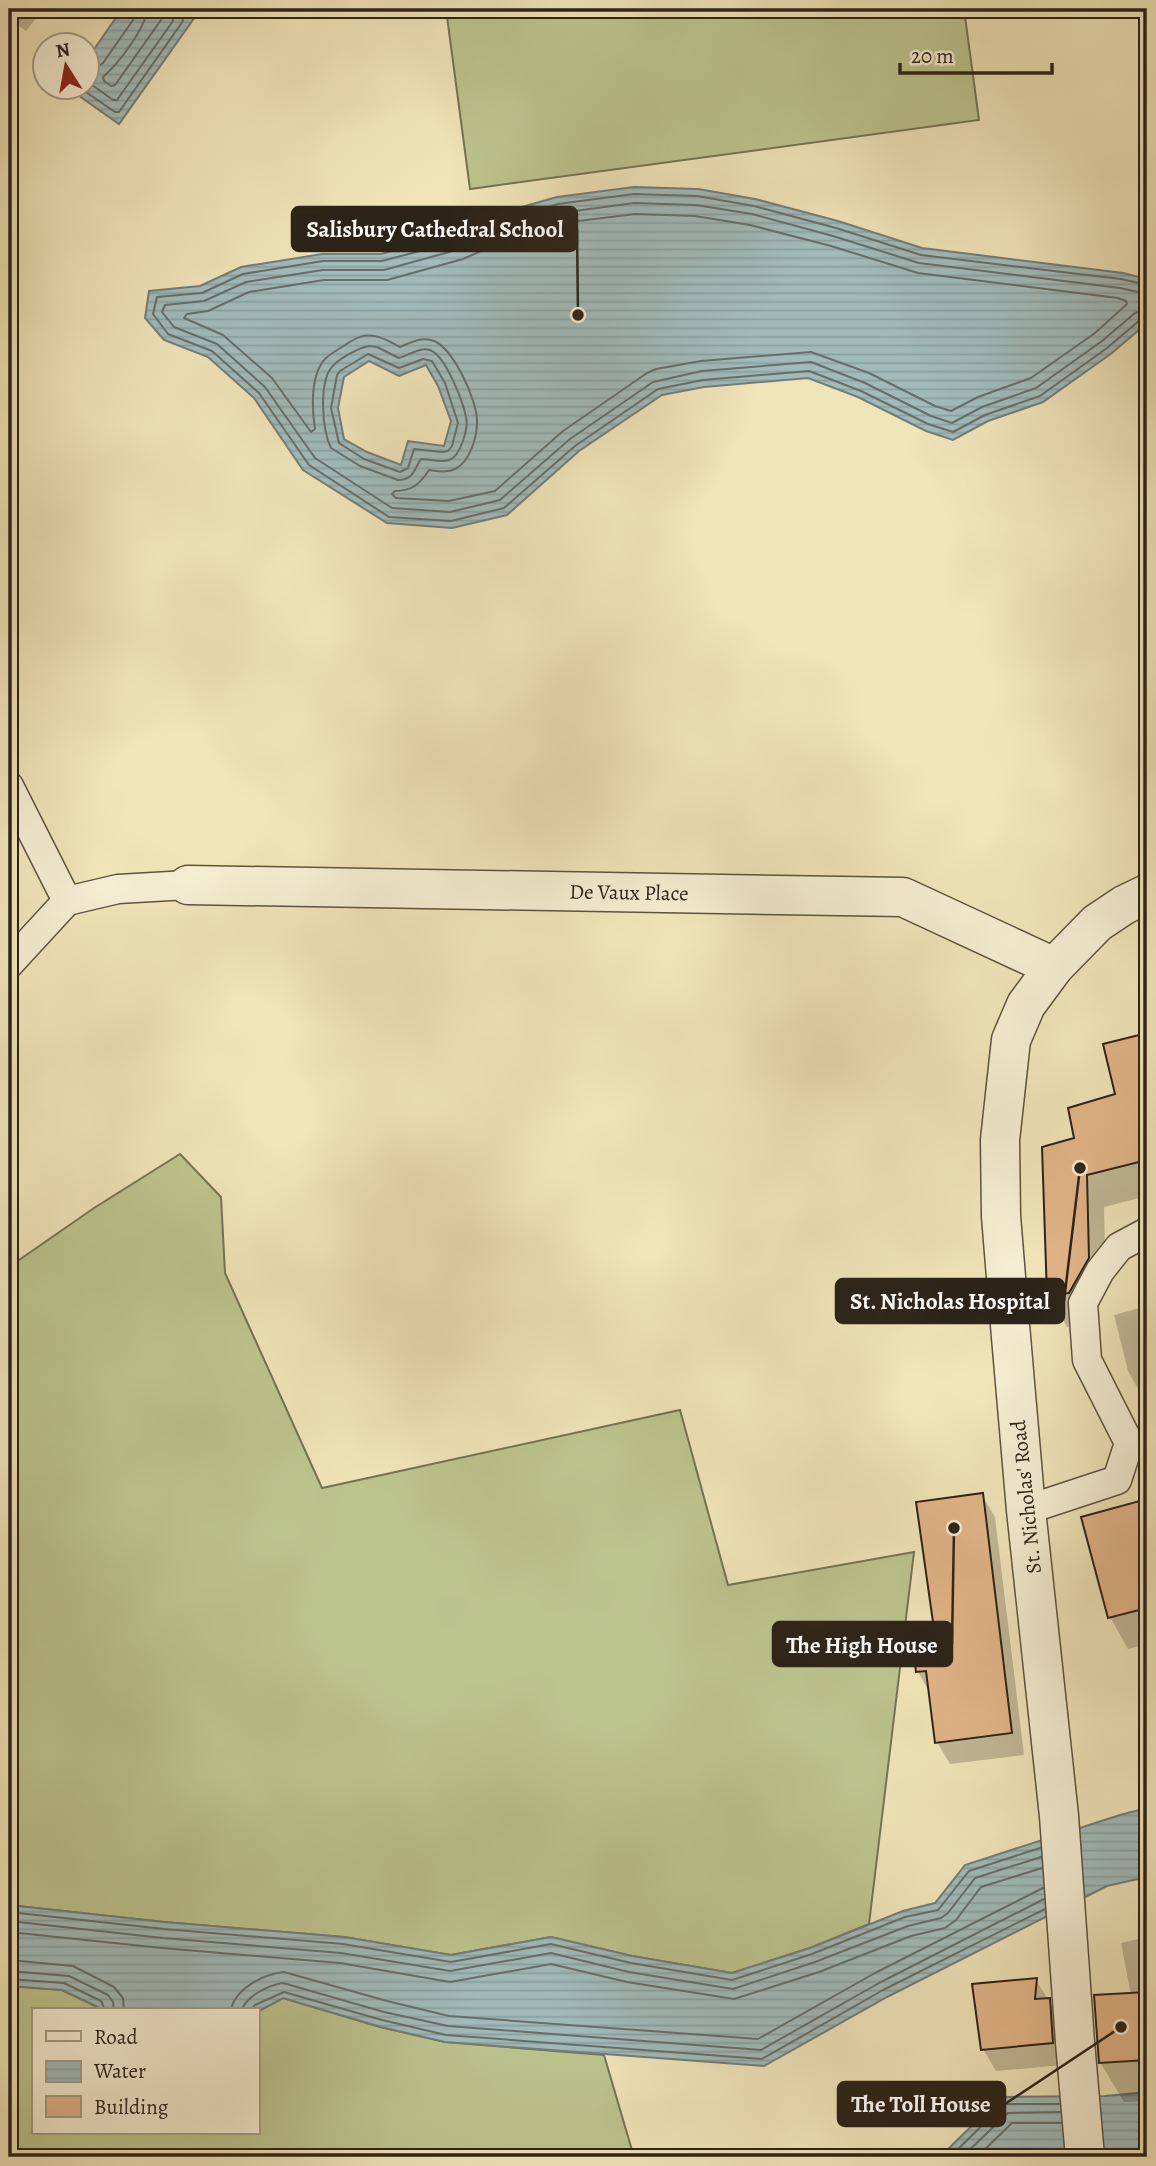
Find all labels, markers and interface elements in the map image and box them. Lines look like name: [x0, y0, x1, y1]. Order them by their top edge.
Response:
north arrow: [32, 32, 102, 102]
scale bar: [900, 32, 1053, 76]
text: N: [54, 36, 72, 64]
text: 20 m: [911, 42, 954, 70]
callout: Salisbury Cathedral School: [292, 207, 577, 251]
text: Salisbury Cathedral School: [307, 214, 563, 245]
street label: De Vaux Place: [569, 877, 689, 907]
callout: St. Nicholas Hospital: [836, 1279, 1064, 1323]
text: St. Nicholas Hospital: [850, 1286, 1050, 1317]
street label: St. Nicholas' Road: [1004, 1418, 1048, 1575]
callout: The High House: [773, 1622, 952, 1666]
text: The High House: [786, 1630, 938, 1661]
legend: [32, 2008, 259, 2134]
text: Road: [94, 2023, 138, 2051]
text: Water: [93, 2057, 146, 2085]
callout: The Toll House: [838, 2082, 1005, 2126]
text: The Toll House: [851, 2089, 991, 2120]
text: Building: [94, 2093, 169, 2121]

